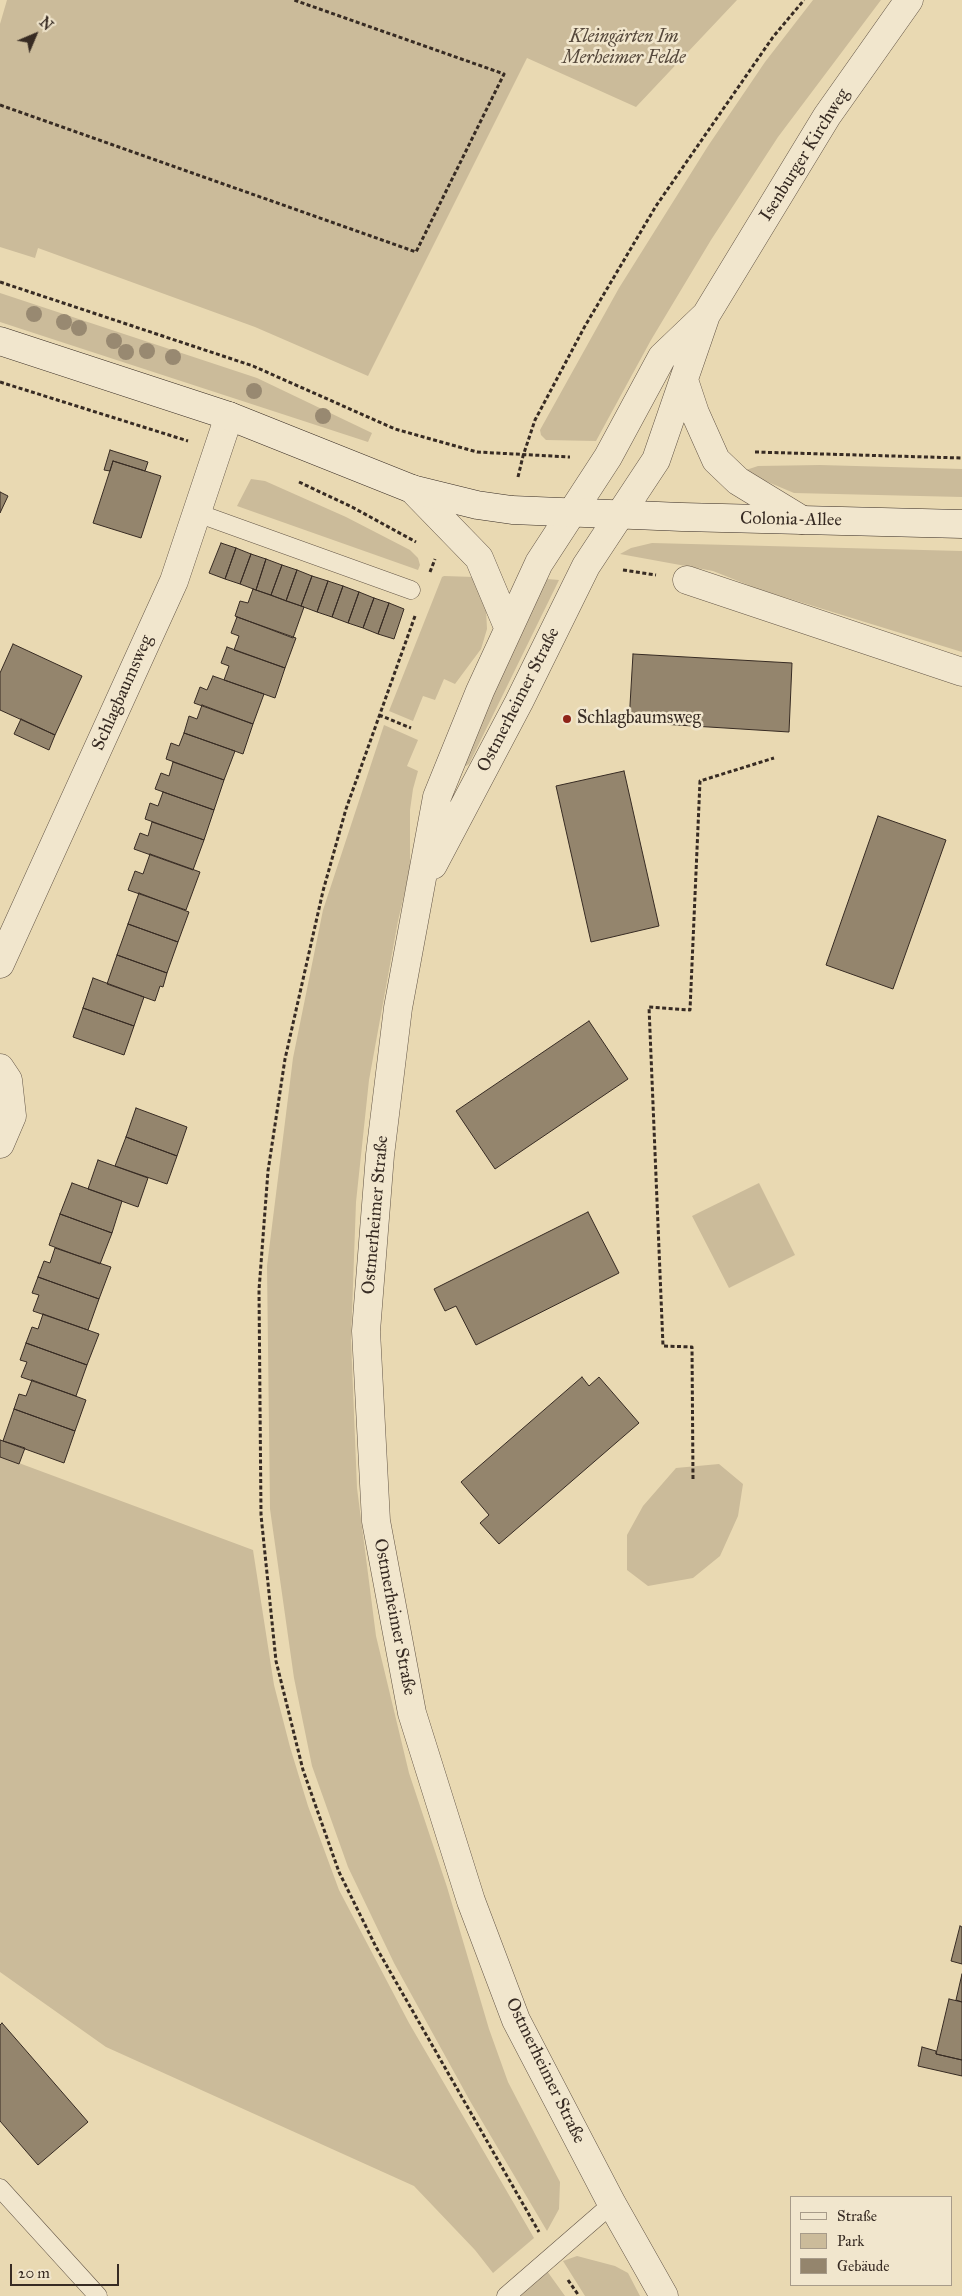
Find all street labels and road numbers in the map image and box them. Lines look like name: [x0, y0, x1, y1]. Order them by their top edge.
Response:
street label: Isenburger Kirchweg: [756, 85, 854, 225]
street label: Colonia-Allee: [740, 508, 842, 532]
street label: Ostmerheimer Straße: [473, 624, 565, 776]
street label: Schlagbaumsweg: [88, 632, 158, 754]
street label: Ostmerheimer Straße: [358, 1135, 394, 1295]
street label: Ostmerheimer Straße: [368, 1537, 420, 1697]
street label: Ostmerheimer Straße: [500, 1995, 590, 2147]

